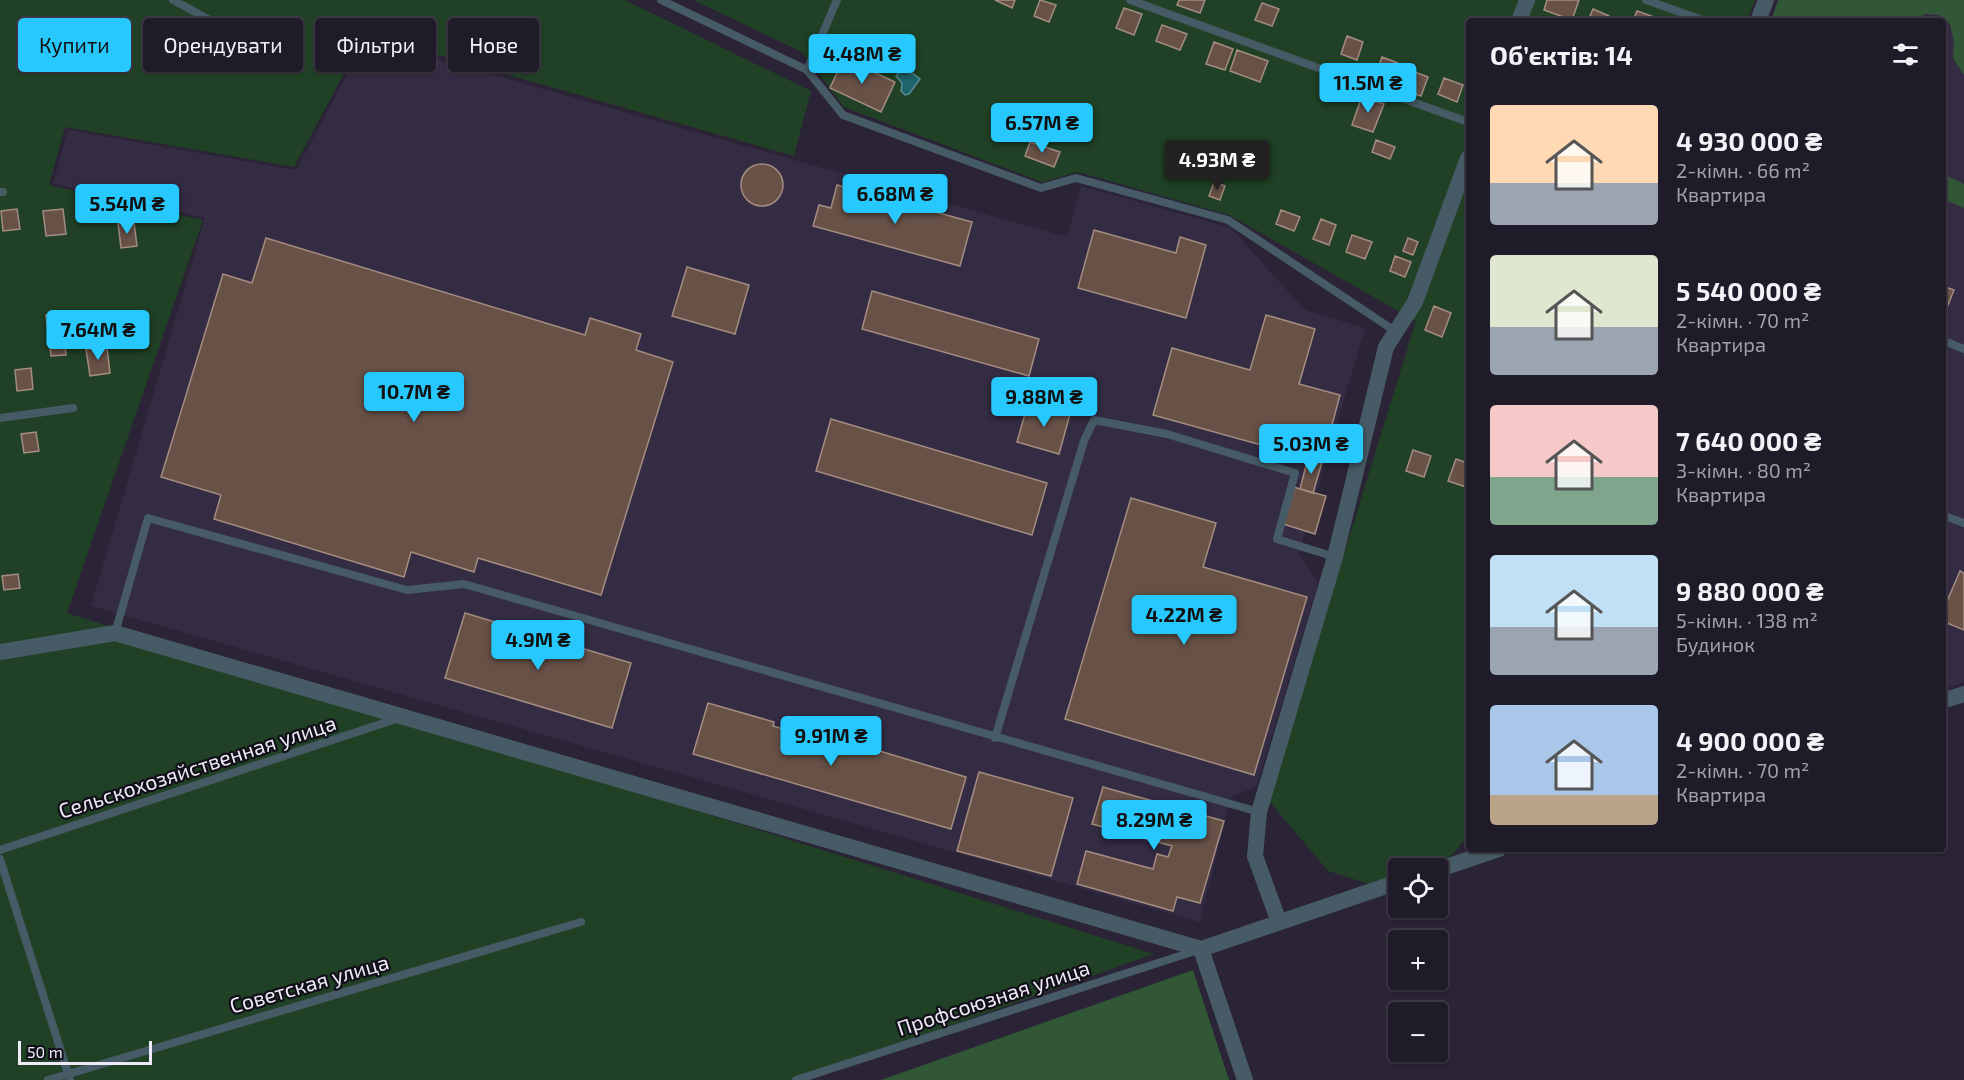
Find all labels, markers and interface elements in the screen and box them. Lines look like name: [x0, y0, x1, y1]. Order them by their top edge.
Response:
chip: Купити: [18, 18, 131, 72]
chip: Орендувати: [143, 18, 303, 72]
chip: Фільтри: [315, 18, 436, 72]
chip: Нове: [448, 18, 539, 72]
pin: 4.48M ₴: [807, 34, 917, 85]
icon: filters: [1889, 38, 1922, 71]
text: Об’єктів: 14: [1490, 39, 1633, 70]
text: 4.48M ₴: [823, 41, 901, 65]
pin: 11.5M ₴: [1313, 63, 1423, 114]
text: 11.5M ₴: [1333, 70, 1403, 94]
pin: 6.57M ₴: [987, 103, 1097, 154]
text: 6.57M ₴: [1005, 110, 1079, 134]
text: 4 930 000 ₴: [1676, 125, 1822, 156]
icon: home: [1538, 129, 1610, 201]
pin: 4.93M ₴: [1162, 140, 1272, 191]
text: 4.93M ₴: [1179, 147, 1255, 171]
text: 2-кімн. · 66 m²: [1676, 158, 1810, 182]
pin: 6.68M ₴: [840, 174, 950, 225]
text: 6.68M ₴: [857, 181, 933, 205]
text: Квартира: [1676, 182, 1766, 206]
pin: 5.54M ₴: [72, 184, 182, 235]
text: 5.54M ₴: [89, 191, 165, 215]
text: 5 540 000 ₴: [1676, 275, 1821, 306]
icon: home: [1538, 279, 1610, 351]
text: 2-кімн. · 70 m²: [1676, 308, 1809, 332]
pin: 7.64M ₴: [43, 310, 153, 361]
text: 7.64M ₴: [60, 317, 136, 341]
text: Квартира: [1676, 332, 1766, 356]
pin: 10.7M ₴: [359, 372, 469, 423]
pin: 9.88M ₴: [989, 377, 1099, 428]
text: 10.7M ₴: [378, 379, 450, 403]
text: 9.88M ₴: [1005, 384, 1083, 408]
pin: 5.03M ₴: [1256, 424, 1366, 475]
text: 7 640 000 ₴: [1676, 425, 1821, 456]
icon: home: [1538, 429, 1610, 501]
text: 5.03M ₴: [1273, 431, 1349, 455]
text: 3-кімн. · 80 m²: [1676, 458, 1811, 482]
text: Квартира: [1676, 482, 1766, 506]
text: 9 880 000 ₴: [1676, 575, 1824, 606]
icon: home: [1538, 579, 1610, 651]
pin: 4.22M ₴: [1129, 595, 1239, 646]
text: 4.22M ₴: [1146, 602, 1222, 626]
text: 5-кімн. · 138 m²: [1676, 608, 1818, 632]
pin: 4.9M ₴: [489, 620, 587, 671]
text: 4.9M ₴: [505, 627, 571, 651]
text: Будинок: [1676, 632, 1755, 656]
street label: Сельскохозяйственная улица: [55, 709, 339, 824]
pin: 9.91M ₴: [776, 716, 886, 767]
text: 9.91M ₴: [794, 723, 868, 747]
text: 4 900 000 ₴: [1676, 725, 1824, 756]
icon: home: [1538, 729, 1610, 801]
text: 2-кімн. · 70 m²: [1676, 758, 1809, 782]
text: Квартира: [1676, 782, 1766, 806]
pin: 8.29M ₴: [1099, 800, 1209, 851]
text: 8.29M ₴: [1116, 807, 1192, 831]
map controls: [1388, 858, 1448, 1062]
button: locate: [1388, 858, 1448, 918]
button: +: [1388, 930, 1448, 990]
street label: Советская улица: [227, 948, 392, 1019]
street label: Профсоюзная улица: [893, 954, 1093, 1041]
button: −: [1388, 1002, 1448, 1062]
scale bar: [18, 1038, 152, 1066]
text: 50 m: [27, 1042, 63, 1061]

